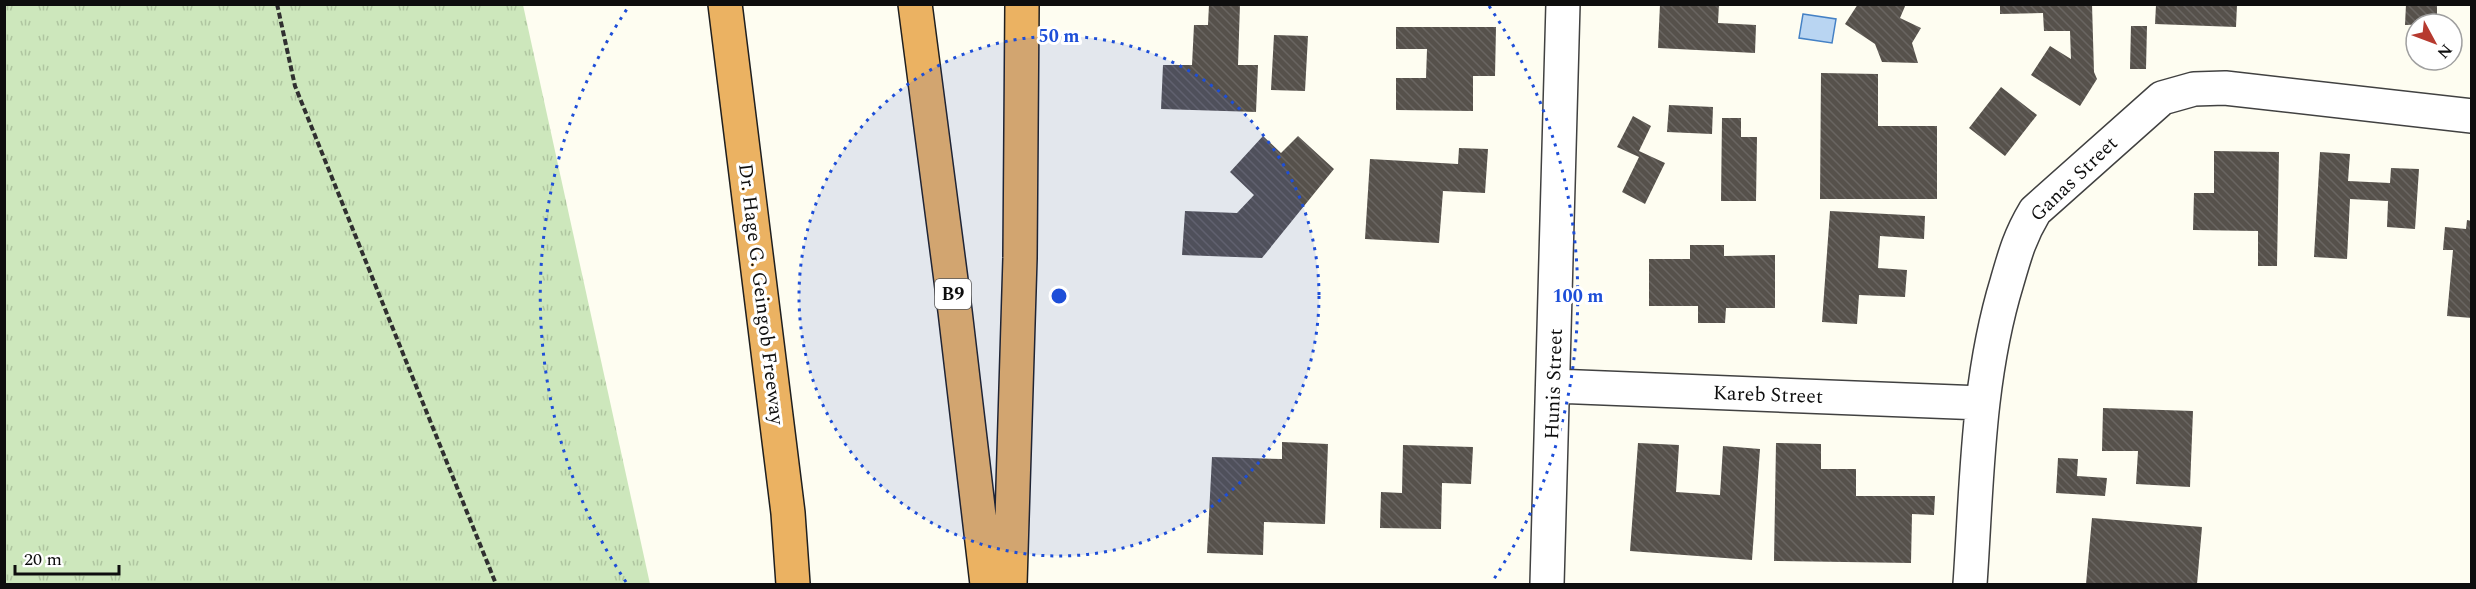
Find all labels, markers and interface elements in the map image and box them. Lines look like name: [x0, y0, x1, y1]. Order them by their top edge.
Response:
north arrow: [2404, 12, 2464, 72]
text: 50 m: [1039, 23, 1079, 50]
text: N: [2431, 38, 2458, 64]
street label: Ganas Street: [2023, 129, 2125, 229]
street label: Dr. Hage G. Geingob Freeway: [730, 162, 792, 428]
road number: B9: [935, 279, 971, 309]
text: 100 m: [1552, 283, 1604, 310]
centre of rings: [1049, 286, 1069, 306]
street label: Hunis Street: [1537, 328, 1571, 440]
street label: Kareb Street: [1712, 378, 1824, 412]
scale bar: [15, 538, 118, 576]
text: 20 m: [24, 546, 62, 573]

